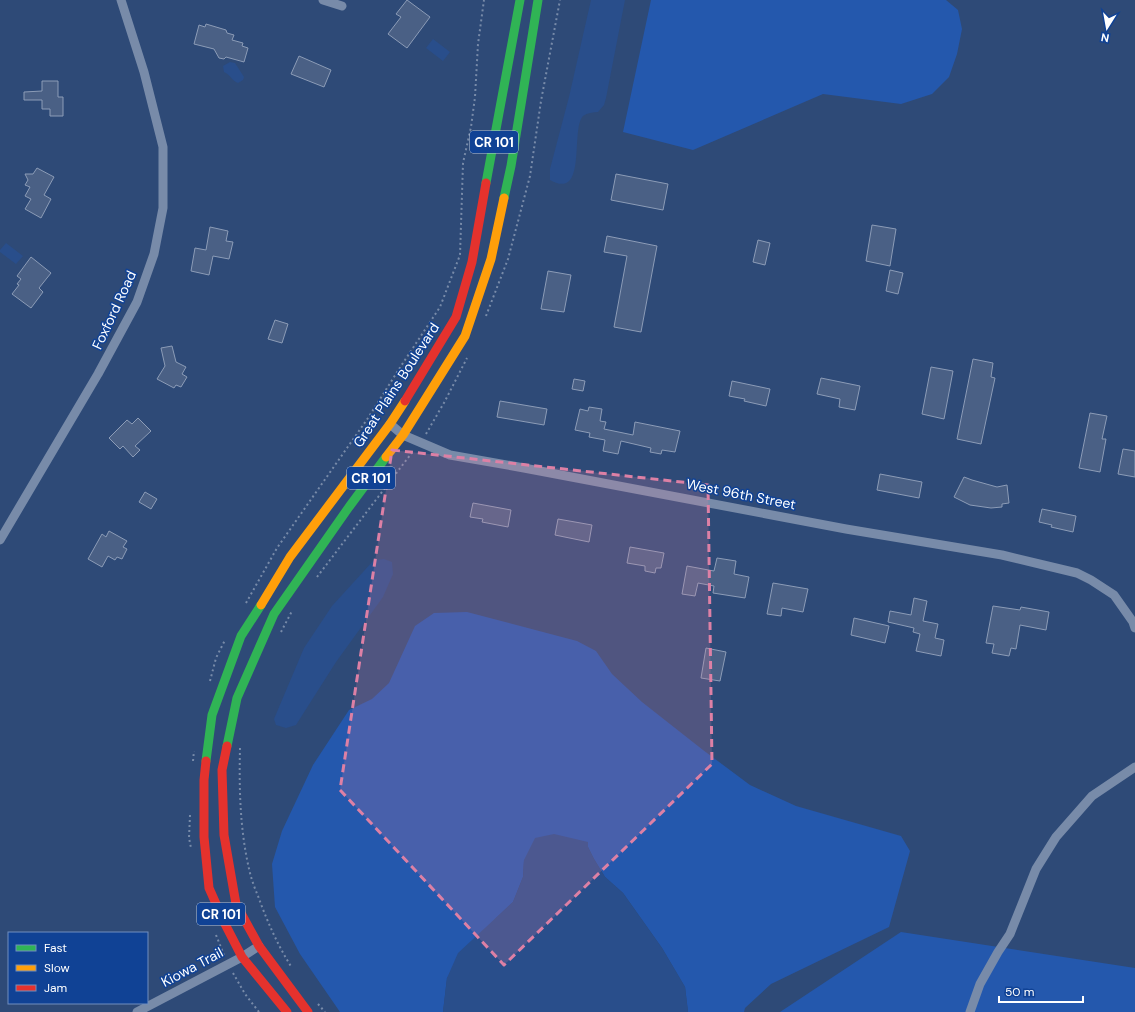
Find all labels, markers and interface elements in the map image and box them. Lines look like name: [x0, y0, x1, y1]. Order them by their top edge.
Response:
north arrow: [1087, 8, 1127, 48]
text: N: [1100, 30, 1110, 45]
road number: CR 101: [470, 131, 518, 153]
street label: Foxford Road: [88, 268, 140, 352]
street label: Great Plains Boulevard: [349, 319, 443, 451]
road number: CR 101: [347, 467, 395, 489]
street label: West 96th Street: [685, 475, 797, 513]
road number: CR 101: [197, 903, 245, 925]
legend: [8, 932, 148, 1004]
text: Fast: [44, 940, 67, 956]
street label: Kiowa Trail: [158, 943, 226, 991]
text: Slow: [44, 960, 70, 976]
scale bar: [999, 978, 1083, 1004]
text: Jam: [44, 980, 67, 996]
text: 50 m: [1005, 984, 1034, 1000]

